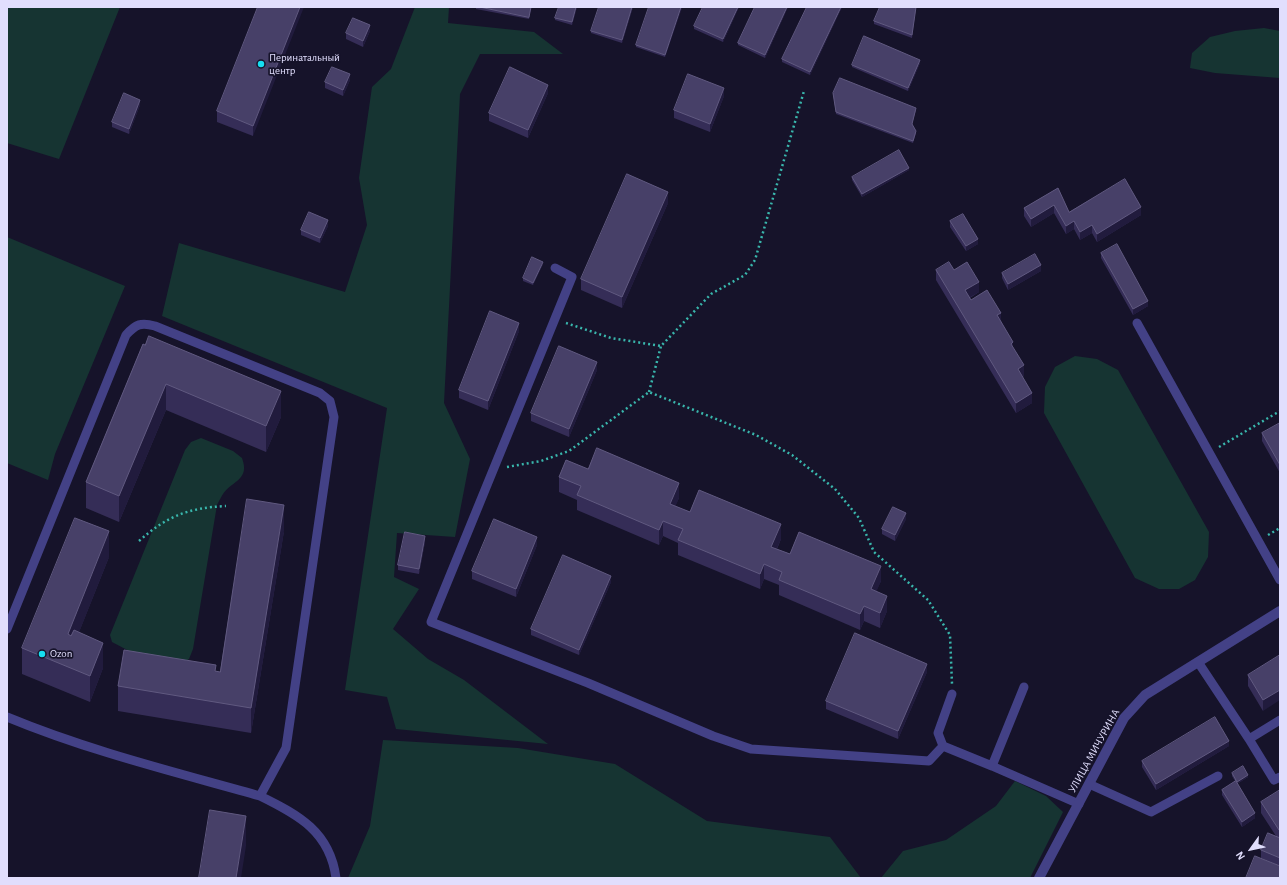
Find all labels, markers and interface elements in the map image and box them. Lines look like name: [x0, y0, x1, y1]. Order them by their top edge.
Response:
place label: Перинатальный центр: [269, 51, 340, 77]
marker: Перинатальный центр: [256, 59, 266, 69]
place label: Ozon: [50, 647, 72, 661]
marker: Ozon: [37, 649, 47, 659]
street label: УЛИЦА МИЧУРИНА: [1066, 707, 1122, 795]
north arrow: [1231, 829, 1271, 869]
text: N: [1234, 850, 1247, 862]

